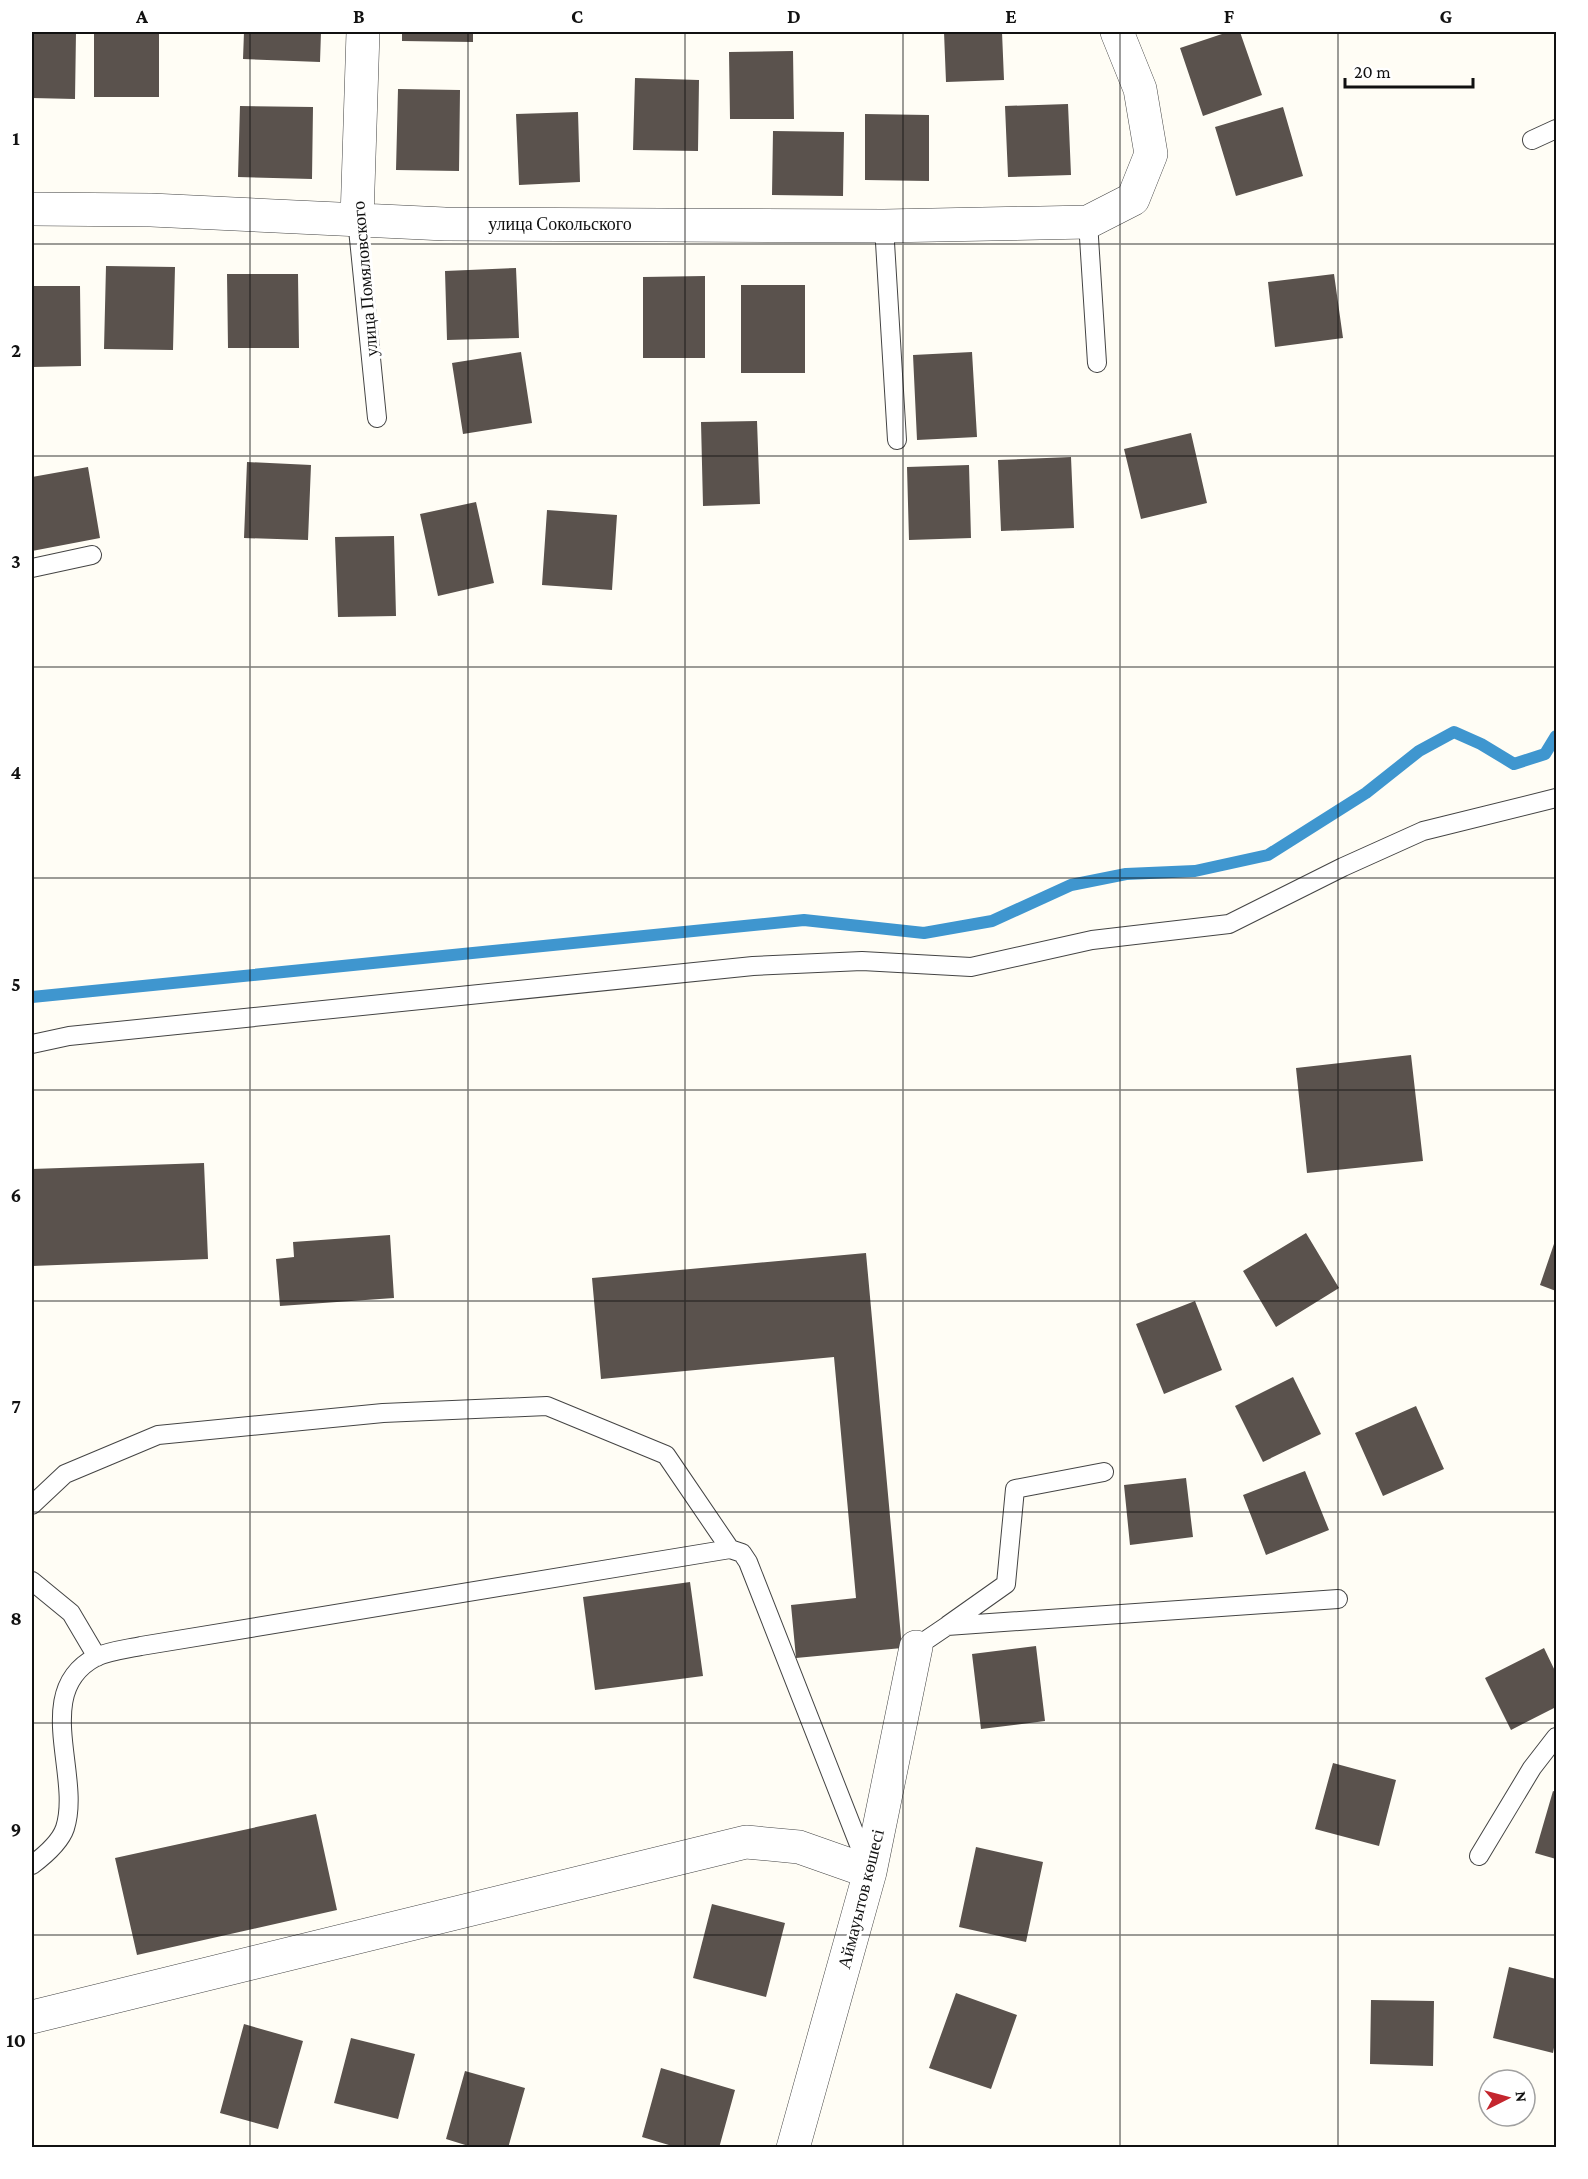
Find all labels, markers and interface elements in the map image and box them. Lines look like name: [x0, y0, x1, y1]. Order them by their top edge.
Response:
text: A: [135, 5, 149, 27]
text: B: [353, 5, 365, 27]
text: C: [571, 5, 583, 27]
text: D: [787, 5, 801, 27]
text: E: [1005, 5, 1017, 27]
text: F: [1224, 5, 1235, 27]
text: G: [1440, 5, 1453, 27]
scale bar: [1345, 51, 1472, 89]
text: 20 m: [1354, 62, 1391, 82]
text: 1: [12, 127, 20, 149]
street label: улица Помяловского: [348, 200, 382, 358]
street label: улица Сокольского: [488, 214, 632, 234]
text: 2: [11, 339, 21, 361]
text: 3: [11, 550, 21, 572]
text: 4: [11, 761, 22, 783]
text: 5: [11, 973, 21, 995]
text: 6: [11, 1184, 21, 1206]
text: 7: [11, 1395, 21, 1417]
text: 8: [10, 1607, 22, 1629]
text: 9: [11, 1818, 21, 1840]
street label: Аймауытов көшесі: [834, 1827, 888, 1971]
text: 10: [6, 2029, 26, 2051]
north arrow: [1477, 2068, 1537, 2128]
text: N: [1512, 2090, 1530, 2103]

